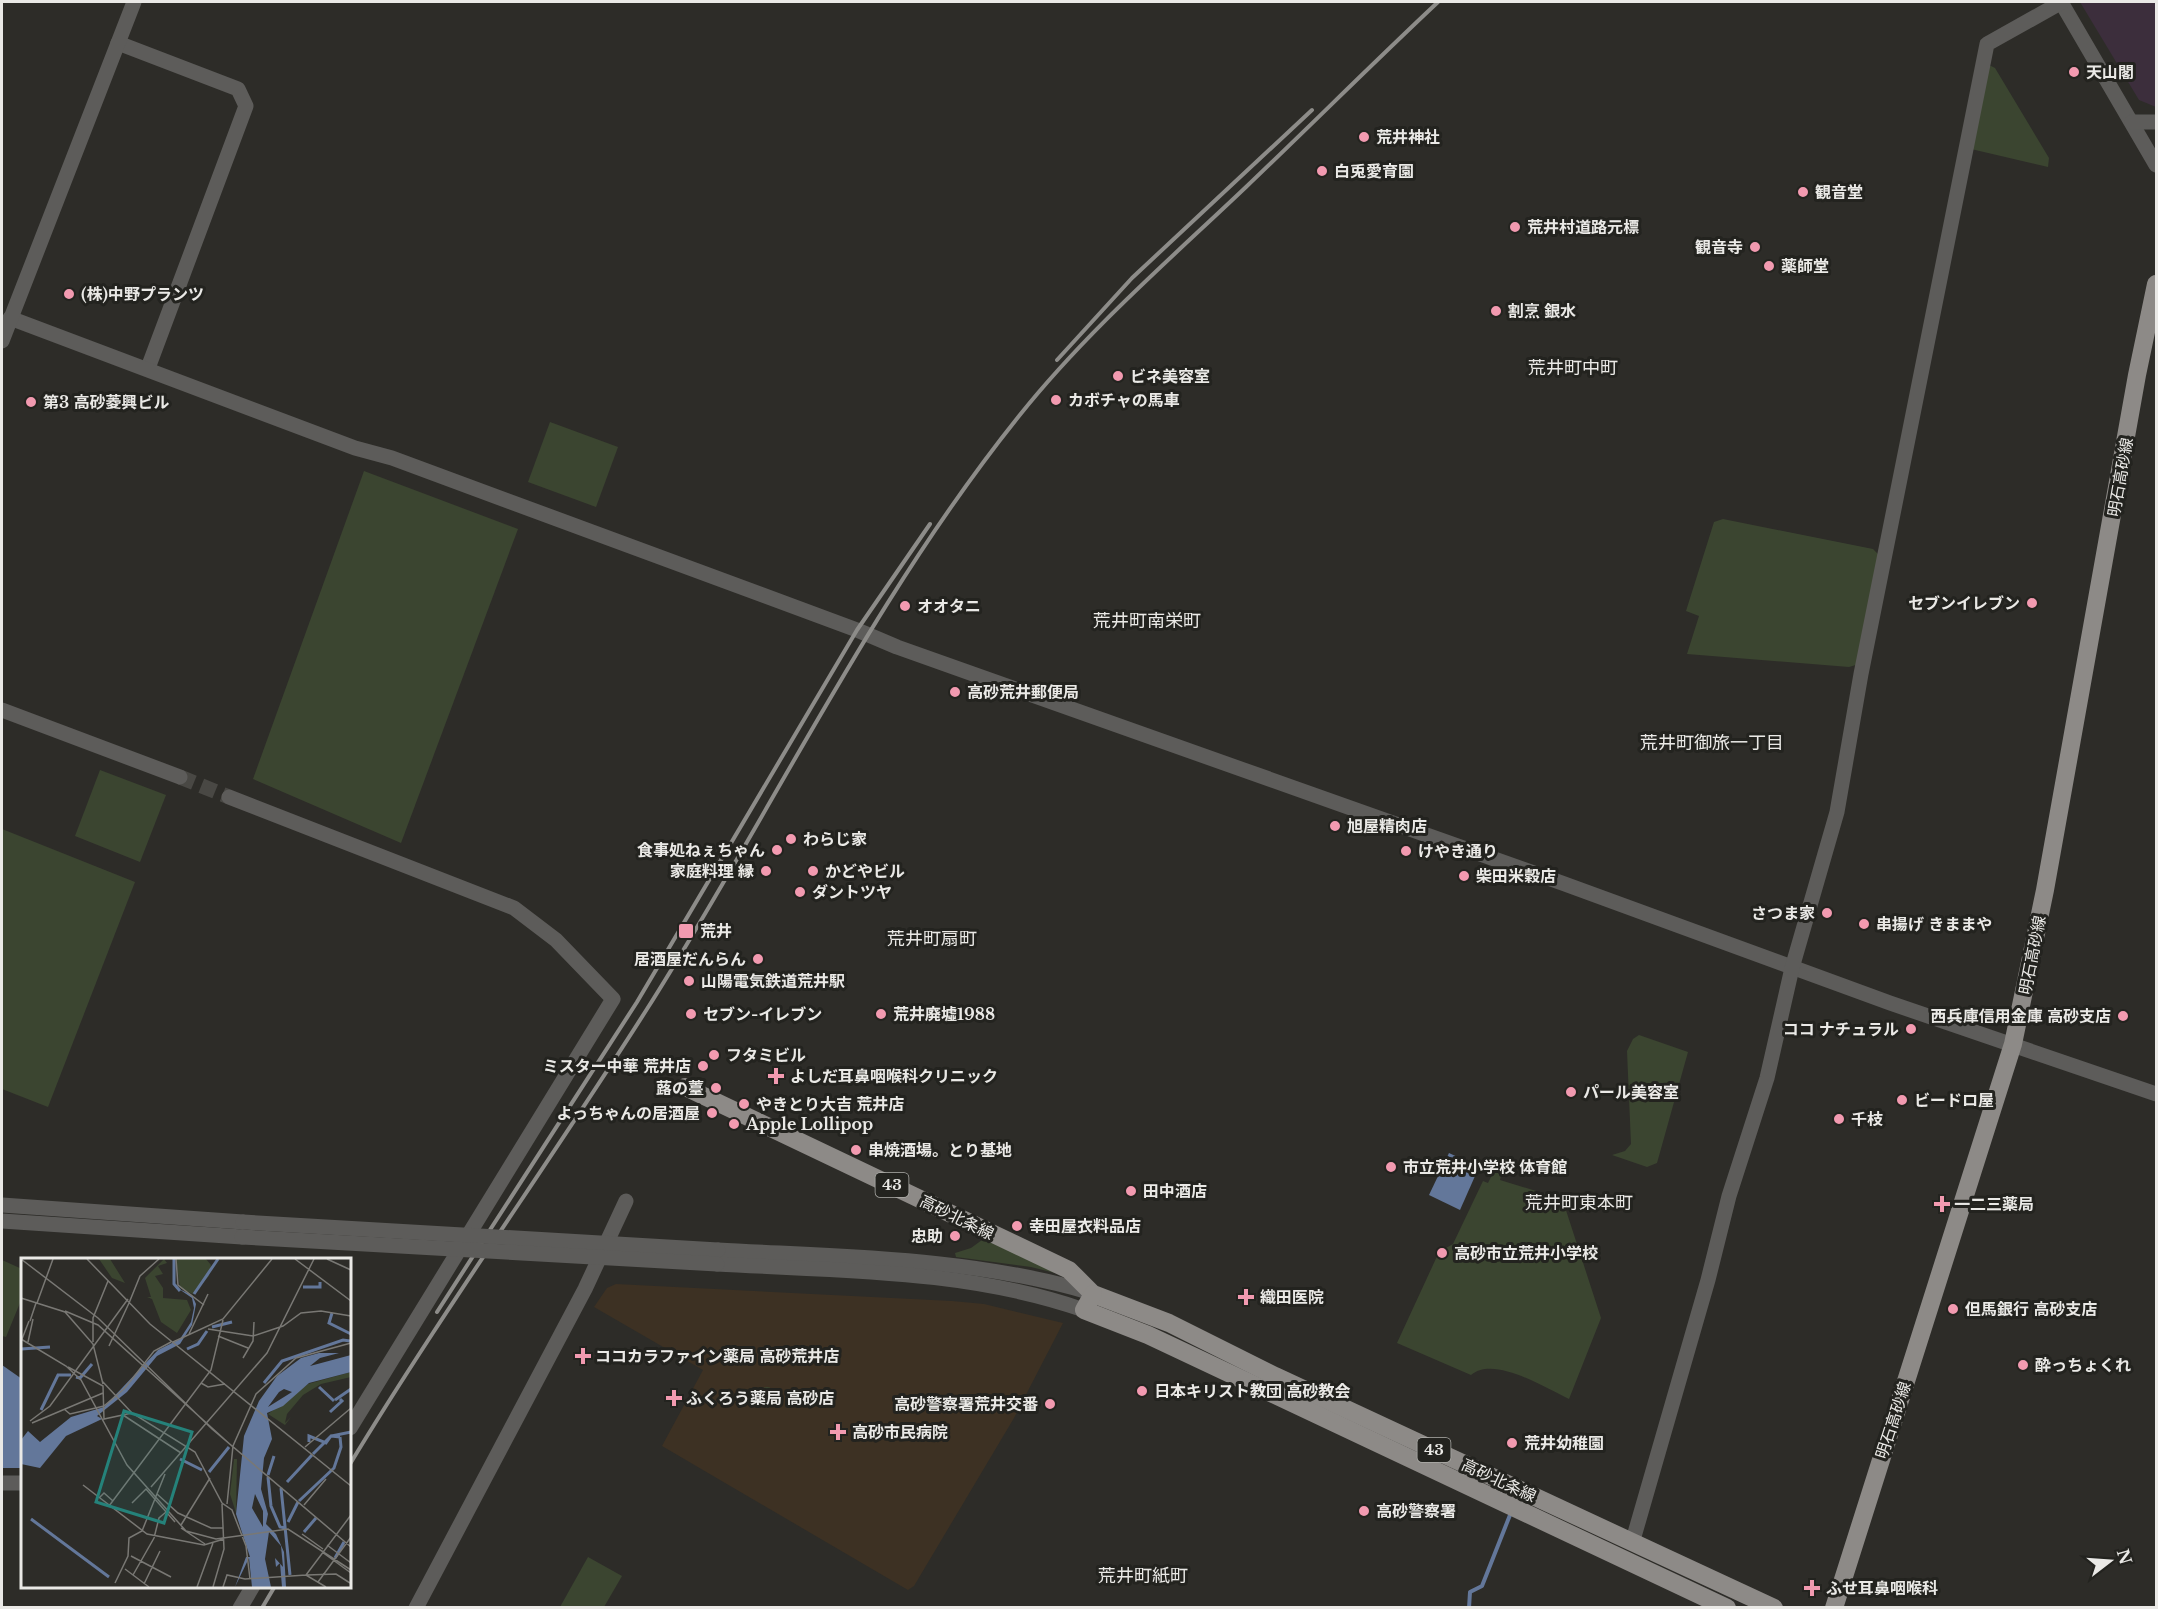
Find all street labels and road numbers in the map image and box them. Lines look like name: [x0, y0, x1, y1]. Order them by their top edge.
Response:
street label: 明石高砂線: [2103, 436, 2137, 518]
street label: 明石高砂線: [2015, 914, 2049, 996]
road number: 43: [876, 1173, 908, 1197]
street label: 高砂北条線: [917, 1190, 997, 1244]
street label: 明石高砂線: [1871, 1379, 1915, 1461]
road number: 43: [1418, 1438, 1450, 1462]
street label: 高砂北条線: [1459, 1454, 1539, 1506]

